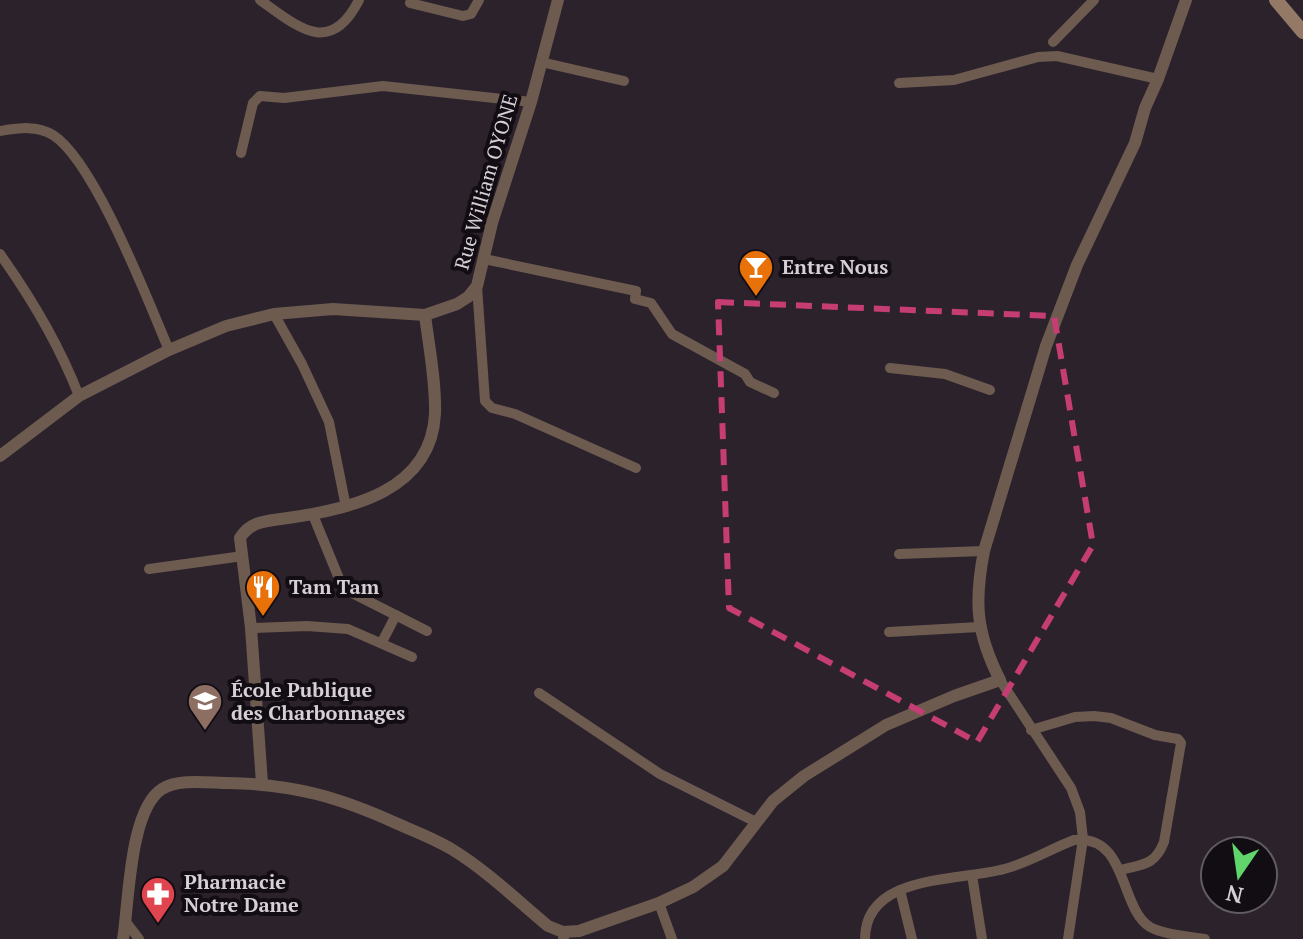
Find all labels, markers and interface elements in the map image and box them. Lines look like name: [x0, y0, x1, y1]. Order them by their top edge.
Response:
street label: Rue William OYONE: [448, 91, 523, 273]
bar icon: Entre Nous: [737, 248, 775, 298]
place label: Entre Nous: [782, 253, 888, 280]
restaurant icon: Tam Tam: [244, 568, 282, 618]
place label: Tam Tam: [289, 573, 380, 600]
place label: École Publique des Charbonnages: [231, 676, 405, 726]
school or university icon: École Publique des Charbonnages: [186, 682, 224, 732]
north arrow: [1199, 835, 1279, 915]
place label: Pharmacie Notre Dame: [184, 868, 299, 918]
pharmacy icon: Pharmacie Notre Dame: [139, 875, 177, 925]
text: N: [1223, 879, 1246, 911]

